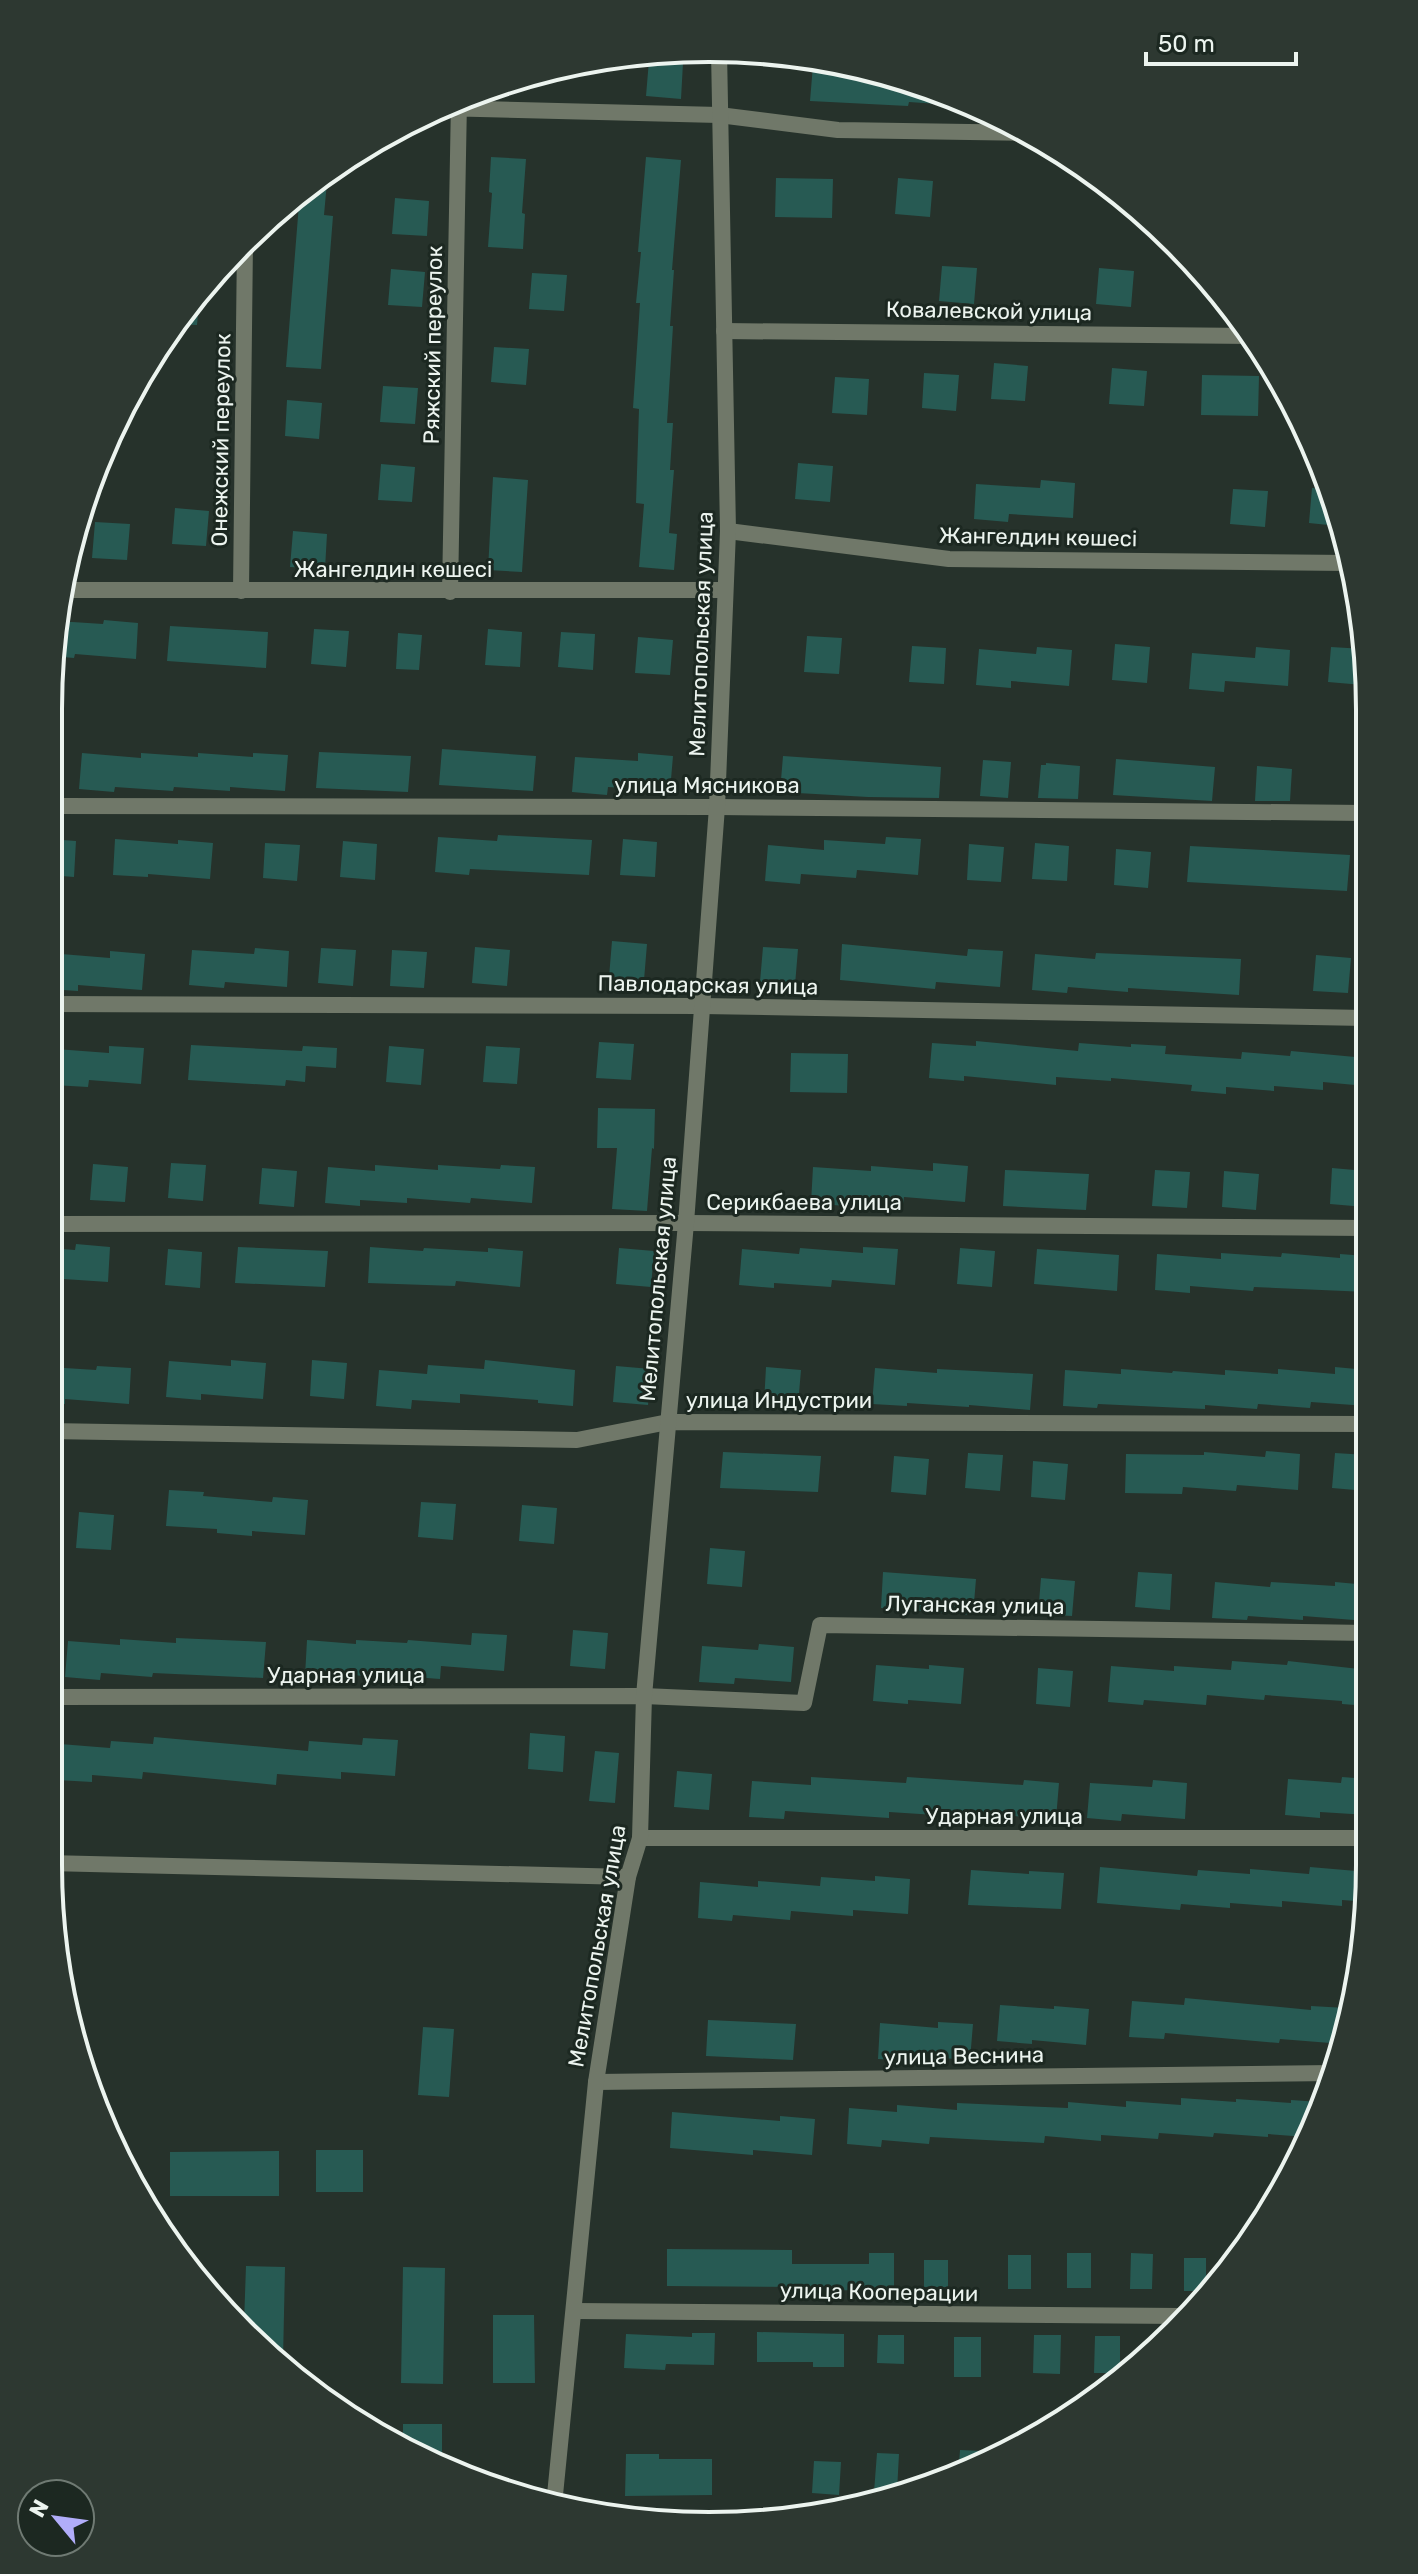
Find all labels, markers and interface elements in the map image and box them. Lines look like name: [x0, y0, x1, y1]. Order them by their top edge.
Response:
scale bar: [1146, 16, 1296, 66]
text: 50 m: [1158, 30, 1215, 58]
street label: Ряжский переулок: [418, 245, 448, 445]
street label: Ковалевской улица: [886, 296, 1092, 326]
street label: Онежский переулок: [206, 333, 236, 547]
street label: Мелитопольская улица: [683, 511, 719, 757]
street label: Жангелдин көшесі: [939, 522, 1137, 552]
street label: Жангелдин көшесі: [294, 556, 492, 583]
street label: улица Мясникова: [614, 772, 800, 799]
street label: Павлодарская улица: [597, 970, 819, 1000]
street label: Мелитопольская улица: [634, 1155, 682, 1403]
street label: Серикбаева улица: [706, 1189, 902, 1216]
street label: улица Индустрии: [686, 1387, 872, 1414]
street label: Луганская улица: [885, 1590, 1065, 1620]
street label: Ударная улица: [267, 1662, 425, 1689]
street label: Ударная улица: [925, 1803, 1083, 1830]
street label: Мелитопольская улица: [562, 1823, 632, 2069]
street label: улица Веснина: [884, 2041, 1044, 2071]
street label: улица Кооперации: [780, 2277, 978, 2307]
north arrow: [16, 2478, 96, 2558]
text: N: [23, 2495, 55, 2522]

